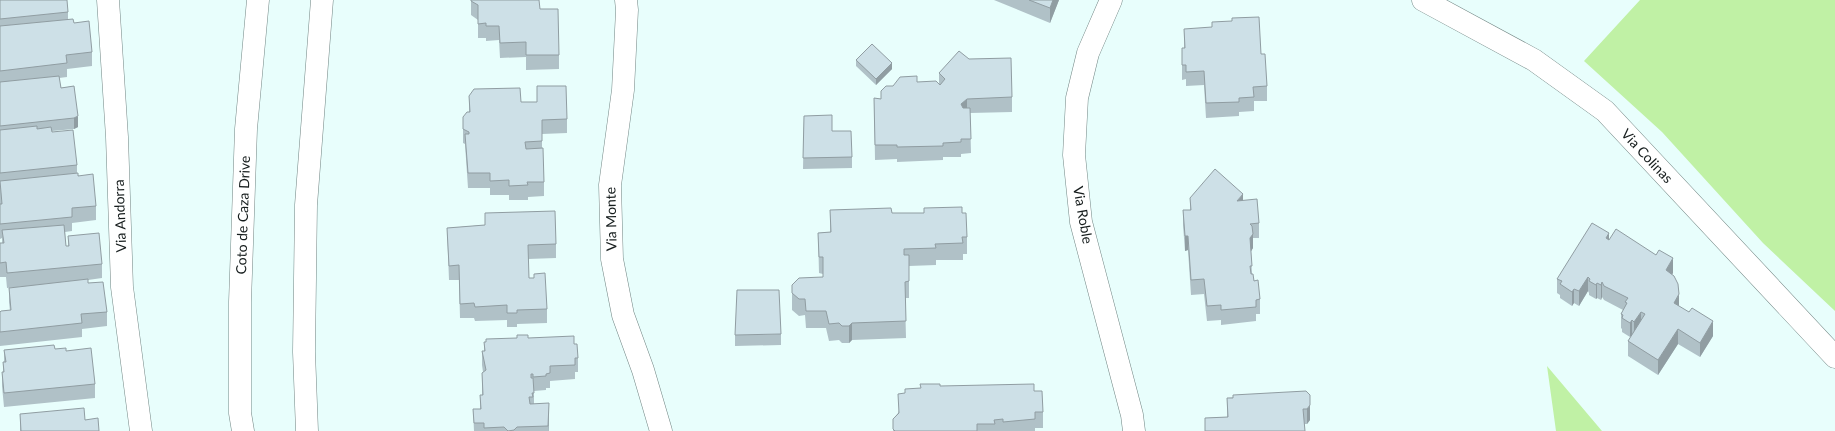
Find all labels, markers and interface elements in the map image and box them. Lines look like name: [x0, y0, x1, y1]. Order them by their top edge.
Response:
street label: Via Colinas: [1618, 125, 1677, 186]
street label: Coto de Caza Drive: [232, 155, 253, 275]
street label: Via Andorra: [110, 179, 129, 253]
street label: Via Roble: [1070, 185, 1097, 245]
street label: Via Monte: [601, 187, 620, 251]

